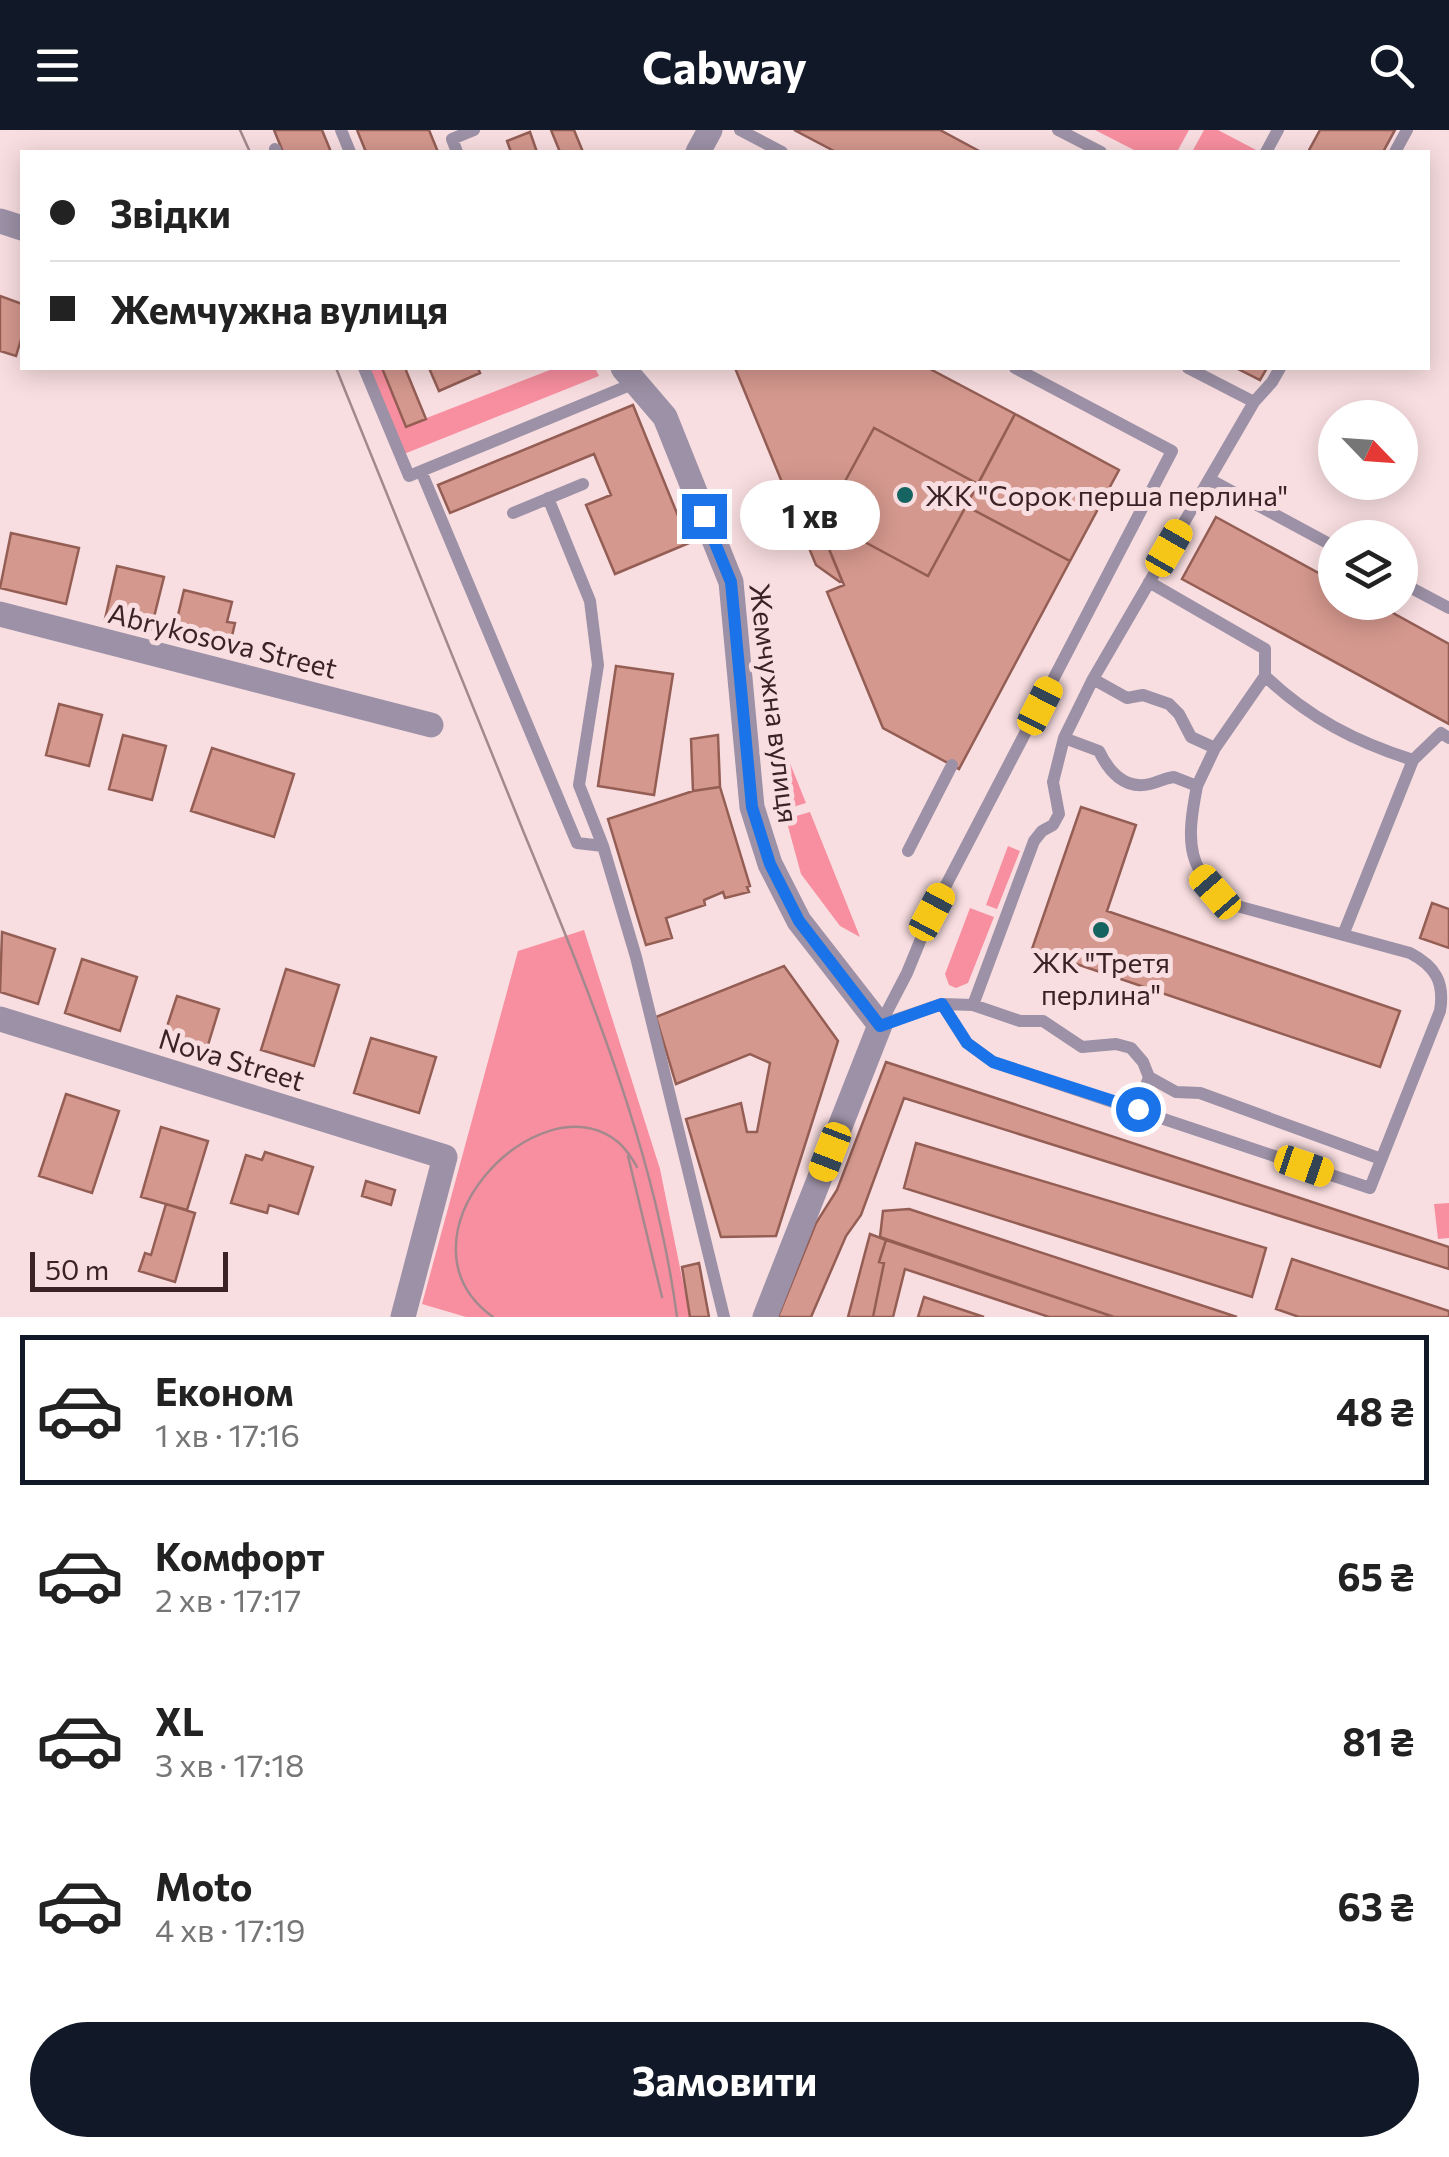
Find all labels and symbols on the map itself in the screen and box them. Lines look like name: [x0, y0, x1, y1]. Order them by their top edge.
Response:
north arrow: [1318, 400, 1418, 500]
place label: ЖК "Сорок перша перлина": [925, 478, 1288, 512]
callout: 1 хв: [739, 481, 879, 551]
marker: ЖК "Сорок перша перлина": [894, 484, 916, 506]
route end: [682, 494, 727, 539]
car: [1141, 515, 1197, 581]
street label: Жемчужна вулиця: [743, 581, 807, 825]
street label: Abrykosova Street: [105, 595, 341, 685]
car: [1013, 672, 1067, 740]
car: [1184, 860, 1246, 924]
car: [905, 878, 959, 946]
marker: ЖК "Третя перлина": [1090, 919, 1112, 941]
place label: ЖК "Третя перлина": [1032, 945, 1170, 1011]
street label: Nova Street: [155, 1021, 309, 1097]
route start: [1116, 1087, 1161, 1132]
car: [805, 1119, 855, 1185]
car: [1271, 1142, 1337, 1190]
scale bar: [30, 1247, 228, 1292]

